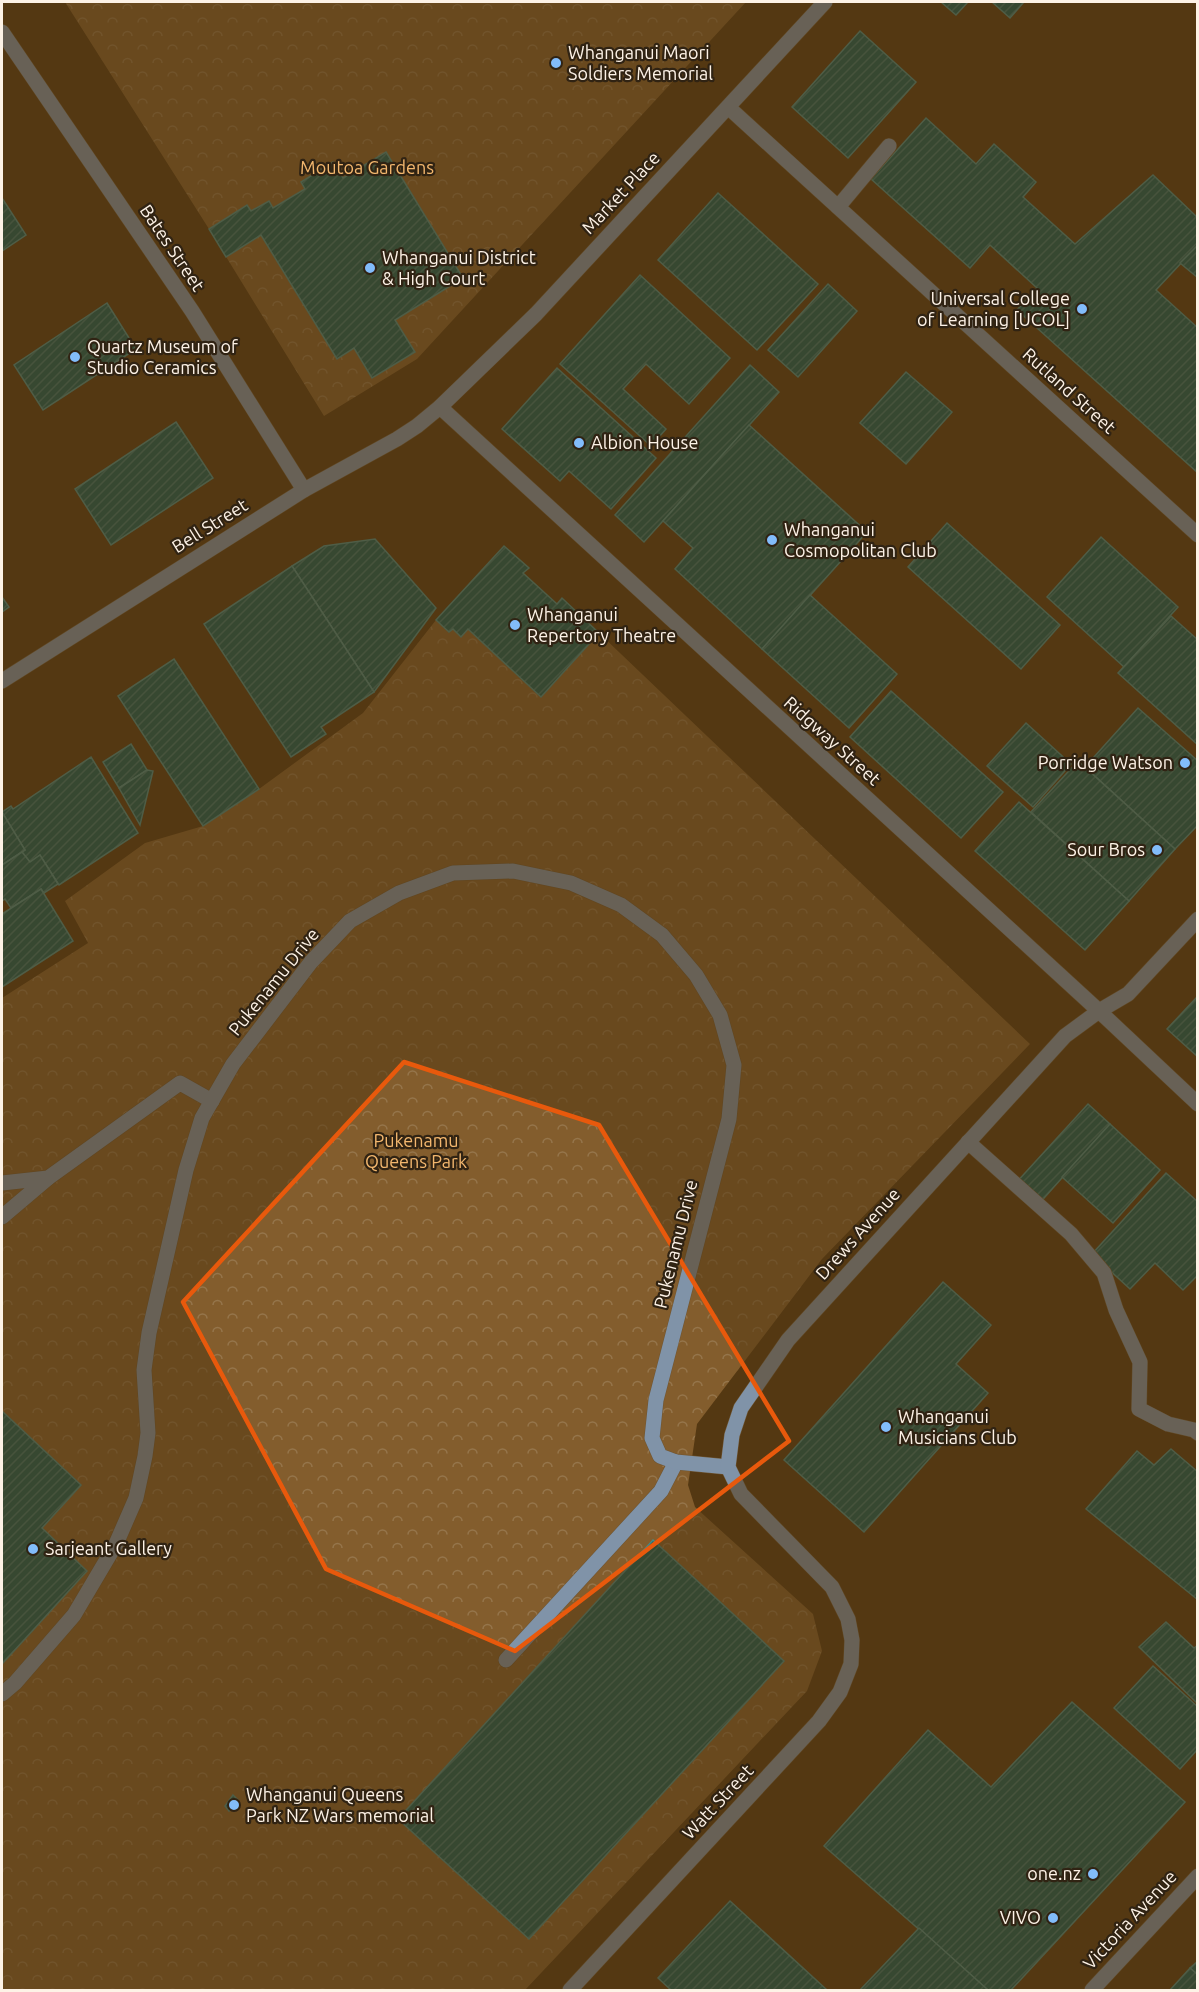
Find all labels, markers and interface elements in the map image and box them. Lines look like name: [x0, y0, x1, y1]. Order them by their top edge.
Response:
place label: Whanganui Maori Soldiers Memorial: [568, 42, 713, 83]
marker: Whanganui Maori Soldiers Memorial: [549, 56, 563, 70]
street label: Market Place: [577, 147, 663, 237]
park label: Moutoa Gardens: [300, 157, 434, 177]
street label: Bates Street: [137, 200, 209, 294]
place label: Whanganui District & High Court: [382, 247, 536, 288]
marker: Whanganui District & High Court: [363, 261, 377, 275]
place label: Universal College of Learning [UCOL]: [917, 288, 1070, 329]
marker: Universal College of Learning [UCOL]: [1075, 302, 1089, 316]
place label: Quartz Museum of Studio Ceramics: [87, 336, 238, 377]
street label: Rutland Street: [1019, 343, 1120, 437]
marker: Quartz Museum of Studio Ceramics: [68, 350, 82, 364]
place label: Albion House: [591, 432, 698, 452]
marker: Albion House: [572, 436, 586, 450]
street label: Bell Street: [168, 494, 251, 556]
place label: Whanganui Cosmopolitan Club: [784, 519, 937, 560]
marker: Whanganui Cosmopolitan Club: [765, 533, 779, 547]
place label: Whanganui Repertory Theatre: [527, 604, 676, 645]
marker: Whanganui Repertory Theatre: [508, 618, 522, 632]
street label: Ridgway Street: [780, 692, 885, 789]
place label: Porridge Watson: [1038, 752, 1173, 772]
marker: Porridge Watson: [1178, 756, 1192, 770]
place label: Sour Bros: [1067, 839, 1145, 859]
marker: Sour Bros: [1150, 843, 1164, 857]
street label: Pukenamu Drive: [224, 924, 322, 1039]
park label: Pukenamu Queens Park: [365, 1130, 467, 1172]
street label: Pukenamu Drive: [649, 1177, 701, 1310]
street label: Drews Avenue: [811, 1184, 903, 1283]
place label: Whanganui Musicians Club: [898, 1406, 1017, 1447]
marker: Whanganui Musicians Club: [879, 1420, 893, 1434]
place label: Sarjeant Gallery: [45, 1538, 172, 1558]
marker: Sarjeant Gallery: [26, 1542, 40, 1556]
street label: Watt Street: [678, 1760, 757, 1843]
place label: Whanganui Queens Park NZ Wars memorial: [246, 1784, 434, 1825]
marker: Whanganui Queens Park NZ Wars memorial: [227, 1798, 241, 1812]
place label: one.nz: [1027, 1863, 1081, 1883]
street label: Victoria Avenue: [1078, 1866, 1180, 1973]
marker: one.nz: [1086, 1867, 1100, 1881]
place label: VIVO: [1000, 1907, 1041, 1927]
marker: VIVO: [1046, 1911, 1060, 1925]

